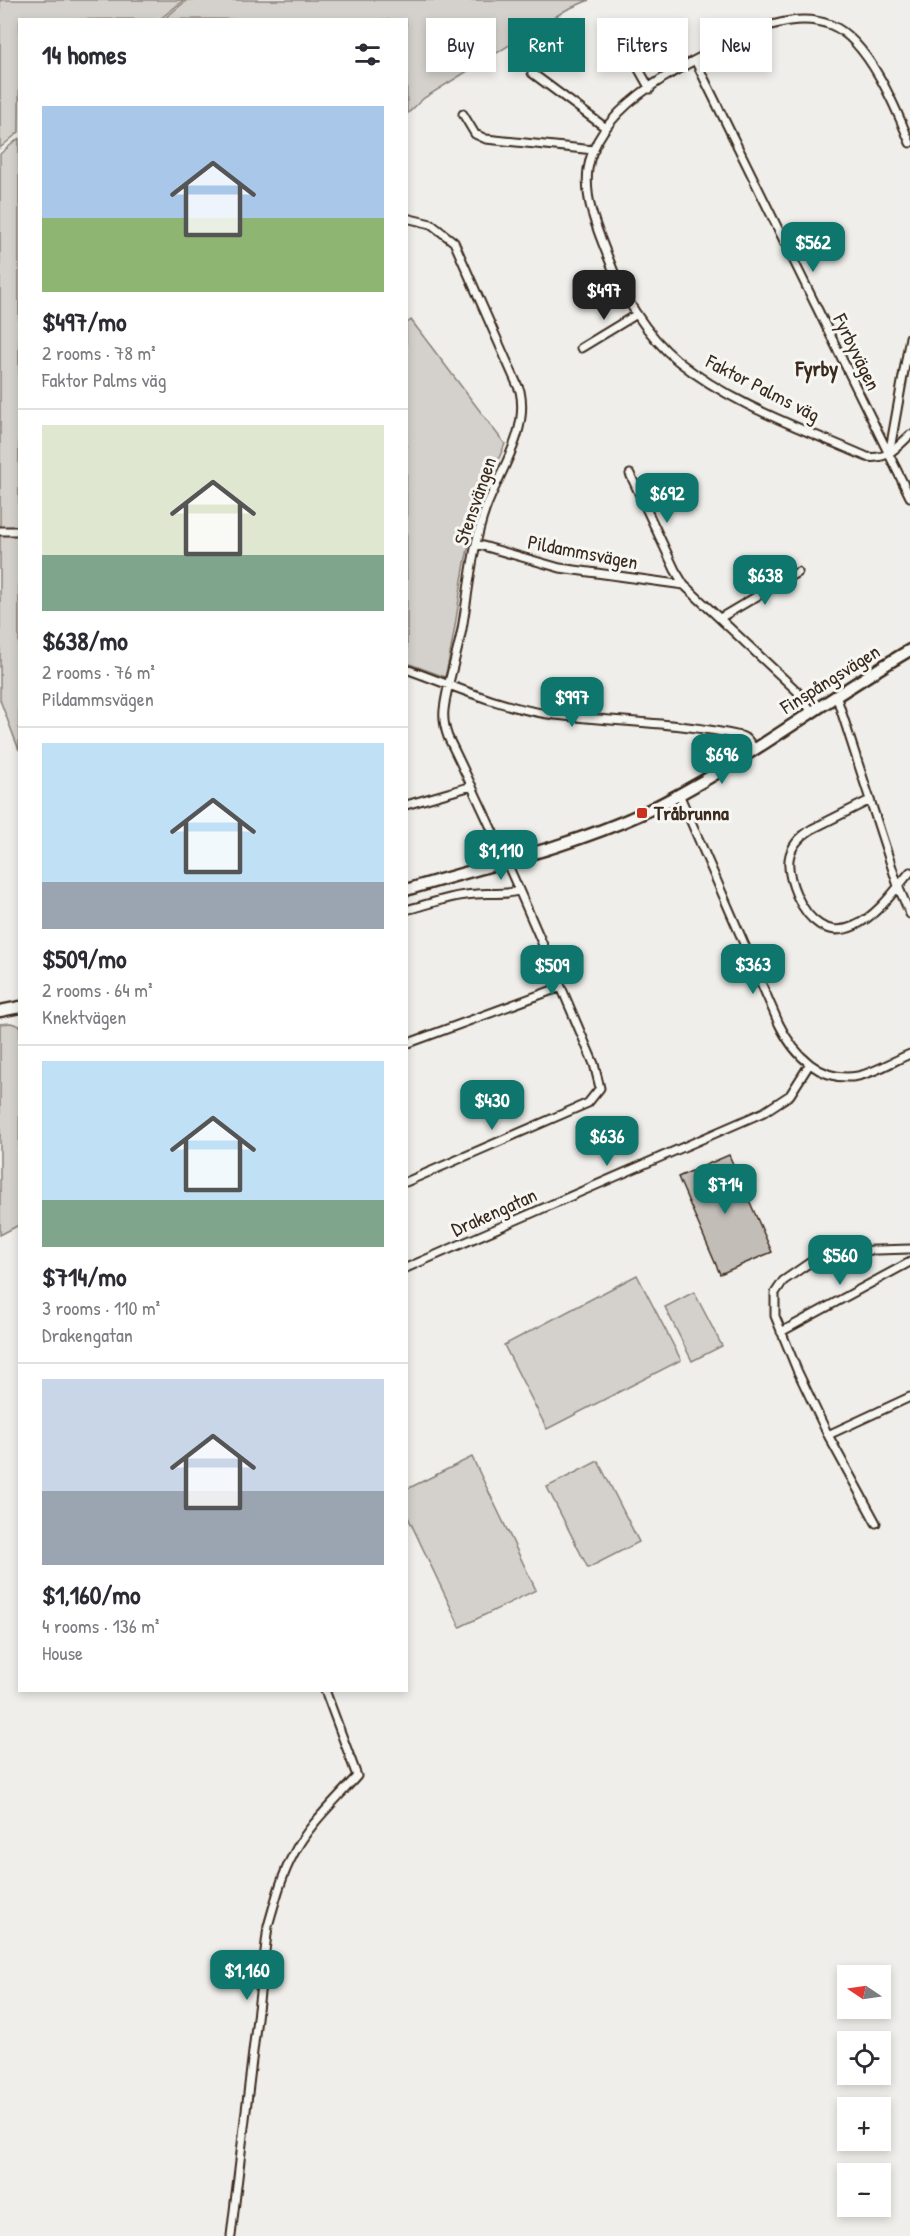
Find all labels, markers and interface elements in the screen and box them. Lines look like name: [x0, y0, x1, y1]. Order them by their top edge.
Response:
chip: Buy: [426, 18, 496, 72]
chip: Rent: [508, 18, 585, 72]
chip: Filters: [597, 18, 688, 72]
chip: New: [700, 18, 772, 72]
text: 14 homes: [42, 37, 127, 72]
icon: filters: [351, 38, 384, 71]
icon: home: [159, 145, 267, 253]
pin: $562: [777, 222, 849, 273]
text: $562: [795, 228, 831, 255]
pin: $497: [568, 270, 640, 321]
text: $497: [587, 276, 621, 303]
text: $497/mo: [42, 304, 127, 339]
street label: Fyrbyvägen: [827, 308, 888, 395]
text: 2 rooms · 78 m²: [42, 339, 156, 366]
street label: Faktor Palms väg: [701, 347, 825, 428]
district label: Fyrby: [795, 354, 838, 384]
text: Faktor Palms väg: [42, 366, 166, 393]
street label: Stensvängen: [447, 453, 502, 549]
icon: home: [159, 464, 267, 572]
pin: $692: [631, 473, 703, 524]
text: $692: [650, 479, 684, 506]
street label: Pildammsvägen: [526, 528, 640, 575]
pin: $638: [729, 555, 801, 606]
text: $638: [747, 561, 783, 588]
text: $638/mo: [42, 623, 128, 658]
street label: Finspångsvägen: [774, 637, 885, 720]
text: 2 rooms · 76 m²: [42, 658, 155, 685]
pin: $997: [536, 677, 608, 728]
text: $997: [555, 683, 589, 710]
text: Pildammsvägen: [42, 685, 154, 712]
pin: $696: [686, 734, 758, 785]
text: $696: [705, 740, 739, 767]
icon: home: [159, 782, 267, 890]
place label: Tråbrunna: [653, 799, 729, 826]
marker: Tråbrunna: [635, 806, 649, 820]
pin: $1,110: [452, 830, 550, 881]
text: $1,110: [479, 836, 523, 863]
text: $509/mo: [42, 941, 127, 976]
pin: $363: [717, 944, 789, 995]
pin: $509: [516, 945, 588, 996]
text: $363: [735, 950, 771, 977]
text: $509: [535, 951, 569, 978]
text: 2 rooms · 64 m²: [42, 976, 153, 1003]
text: Knektvägen: [42, 1003, 126, 1030]
pin: $430: [456, 1080, 528, 1131]
text: $430: [474, 1086, 510, 1113]
icon: home: [159, 1100, 267, 1208]
pin: $636: [571, 1116, 643, 1167]
text: $636: [589, 1122, 625, 1149]
pin: $714: [689, 1164, 761, 1215]
text: $714: [708, 1170, 742, 1197]
street label: Drakengatan: [447, 1181, 541, 1242]
pin: $560: [804, 1235, 876, 1286]
text: $560: [822, 1241, 858, 1268]
text: $714/mo: [42, 1259, 126, 1294]
text: 3 rooms · 110 m²: [42, 1294, 160, 1321]
text: Drakengatan: [42, 1321, 133, 1348]
icon: home: [159, 1418, 267, 1526]
text: $1,160/mo: [42, 1577, 141, 1612]
text: 4 rooms · 136 m²: [42, 1612, 159, 1639]
text: House: [42, 1639, 83, 1666]
pin: $1,160: [198, 1950, 296, 2001]
text: $1,160: [224, 1956, 270, 1983]
north arrow: [837, 1965, 891, 2019]
map controls: [837, 1965, 891, 2217]
button: locate: [837, 2031, 891, 2085]
button: +: [837, 2097, 891, 2151]
button: −: [837, 2163, 891, 2217]

